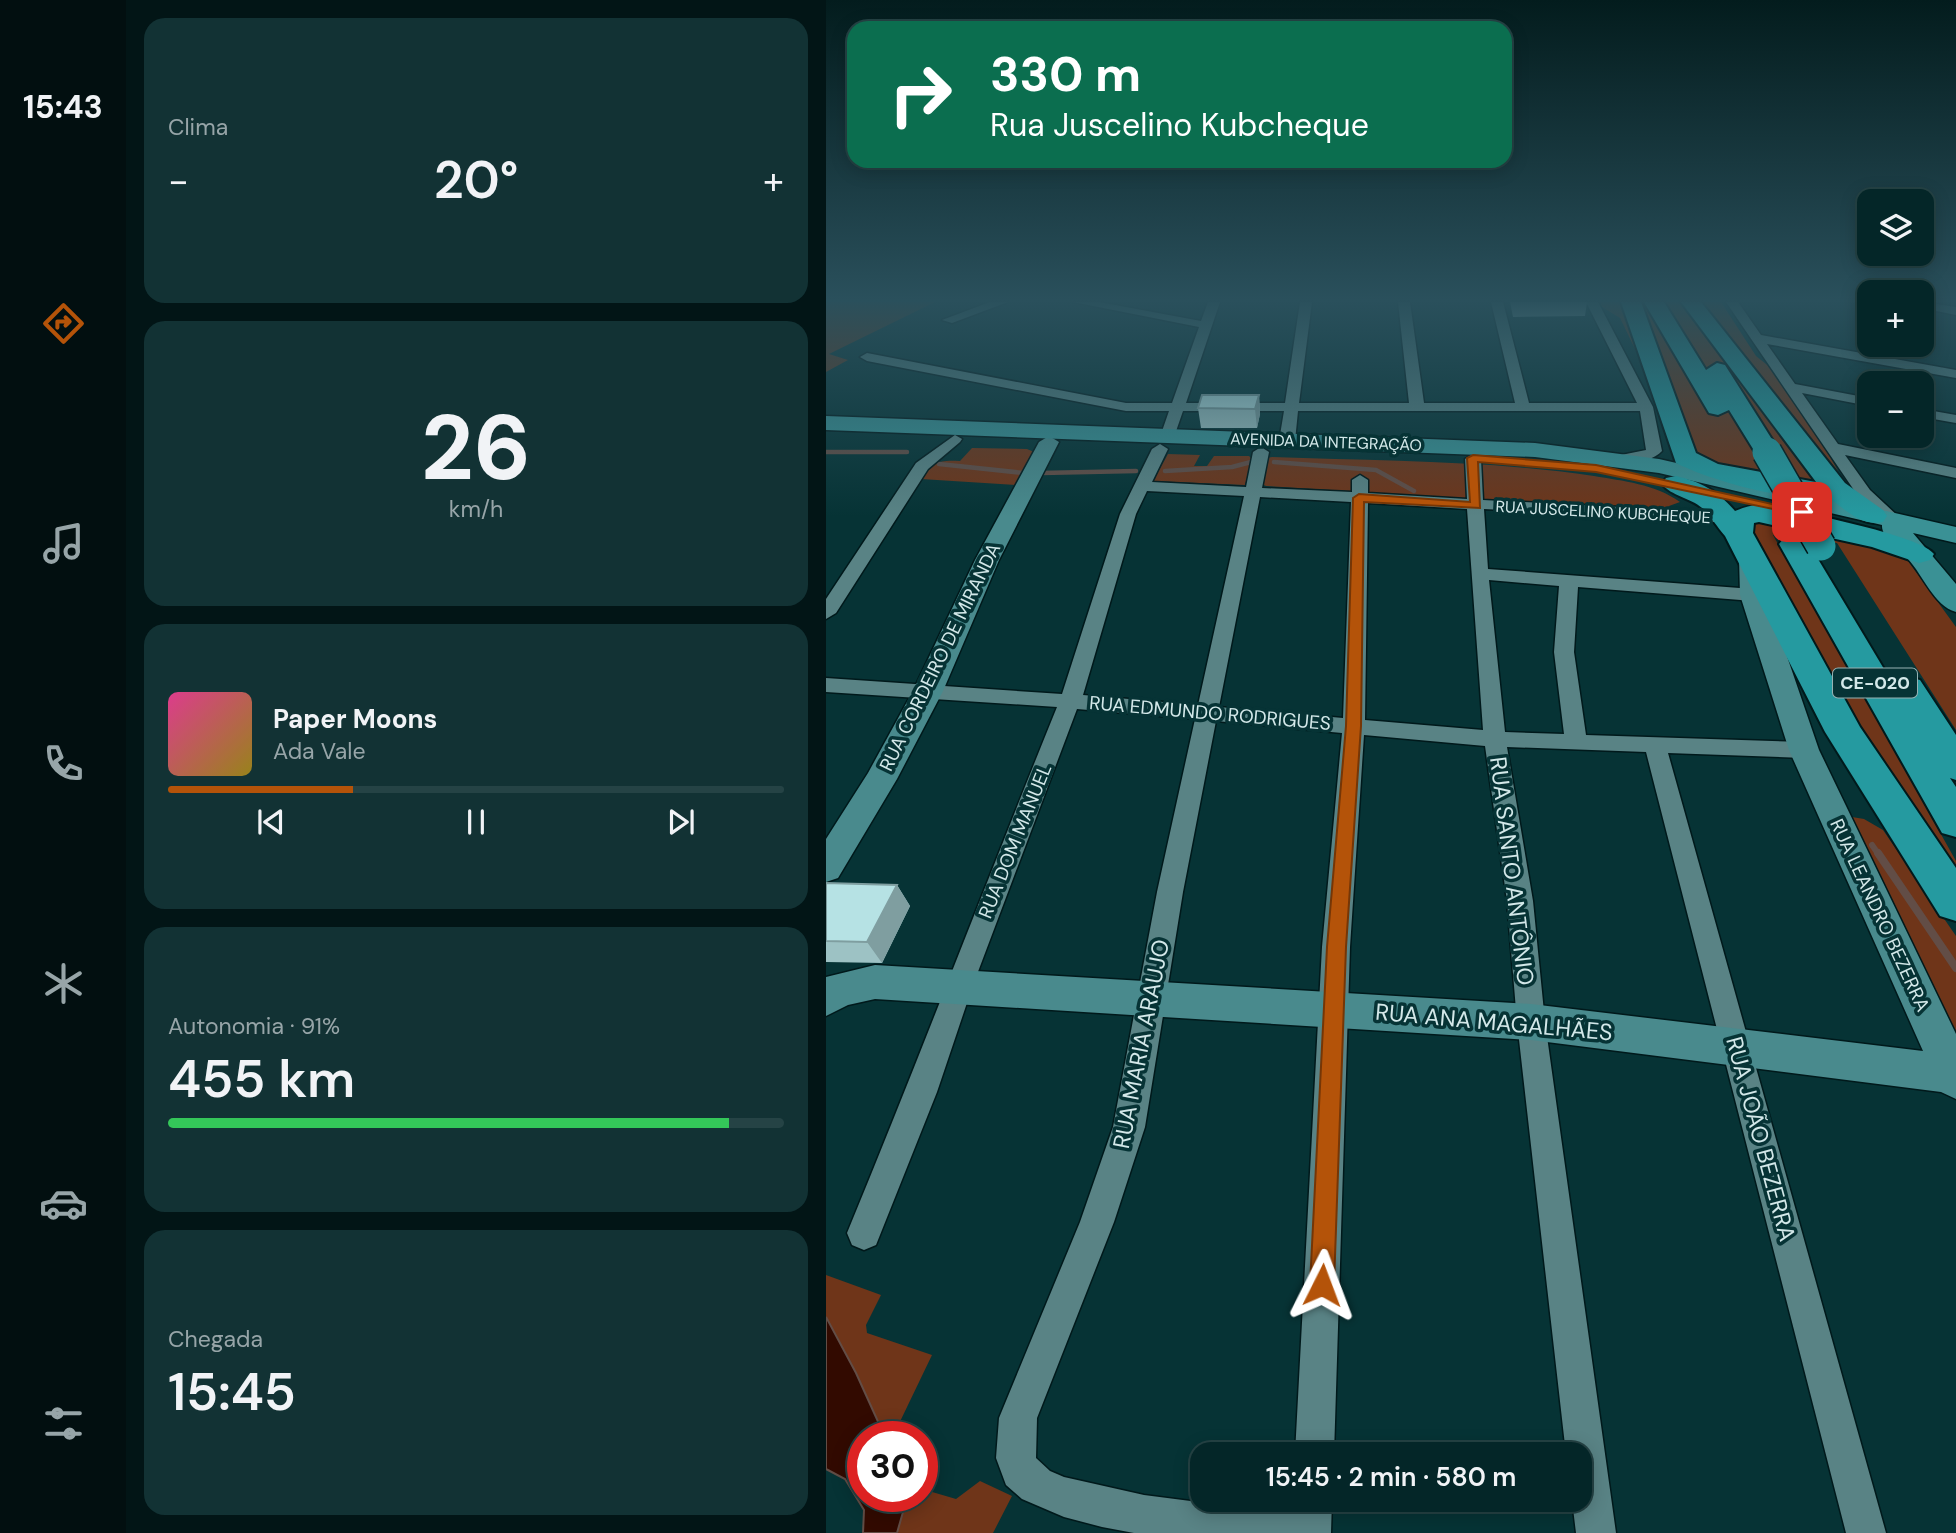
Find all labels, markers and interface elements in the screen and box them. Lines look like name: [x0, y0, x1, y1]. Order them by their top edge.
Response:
text: 330 m: [990, 42, 1141, 106]
icon: right: [875, 49, 966, 140]
text: 15:43: [23, 86, 103, 128]
text: Rua Juscelino Kubcheque: [990, 104, 1369, 146]
text: Clima: [168, 112, 228, 142]
text: 20°: [434, 146, 518, 214]
text: −: [168, 156, 189, 206]
text: +: [763, 156, 784, 206]
map controls: [1857, 189, 1934, 448]
button: layers: [1857, 189, 1934, 266]
button: +: [1857, 280, 1934, 357]
icon: directions: [39, 299, 88, 348]
button: −: [1857, 371, 1934, 448]
text: 26: [421, 389, 531, 507]
street label: AVENIDA DA INTEGRAÇÃO: [1230, 428, 1422, 456]
pin: [1772, 482, 1832, 542]
icon: arrive: [1783, 493, 1821, 531]
text: km/h: [449, 494, 503, 524]
street label: RUA JUSCELINO KUBCHEQUE: [1495, 496, 1711, 528]
icon: music: [39, 519, 88, 568]
street label: RUA CORDEIRO DE MIRANDA: [874, 538, 1006, 775]
road number: CE-020: [1833, 668, 1917, 698]
street label: RUA EDMUNDO RODRIGUES: [1088, 690, 1332, 736]
text: Paper Moons: [273, 702, 437, 736]
text: Ada Vale: [273, 736, 366, 766]
icon: phone: [39, 739, 88, 788]
street label: RUA SANTO ANTÔNIO: [1483, 755, 1541, 987]
street label: RUA DOM MANUEL: [973, 760, 1057, 922]
icon: previous: [252, 803, 290, 841]
icon: pause: [457, 803, 495, 841]
icon: next: [662, 803, 700, 841]
street label: RUA LEANDRO BEZERRA: [1824, 815, 1936, 1016]
street label: RUA MARIA ARAUJO: [1106, 937, 1176, 1151]
icon: climate: [39, 959, 88, 1008]
street label: RUA ANA MAGALHÃES: [1374, 997, 1614, 1047]
text: Autonomia · 91%: [168, 1011, 340, 1041]
street label: RUA JOÃO BEZERRA: [1719, 1033, 1803, 1245]
text: 455 km: [168, 1045, 355, 1113]
icon: car: [39, 1179, 88, 1228]
position arrow: [1285, 1248, 1359, 1322]
text: Chegada: [168, 1324, 263, 1354]
text: 15:45: [168, 1358, 296, 1426]
icon: filters: [39, 1399, 88, 1448]
speed limit sign: 30: [847, 1421, 938, 1512]
text: 15:45 · 2 min · 580 m: [1266, 1460, 1516, 1494]

